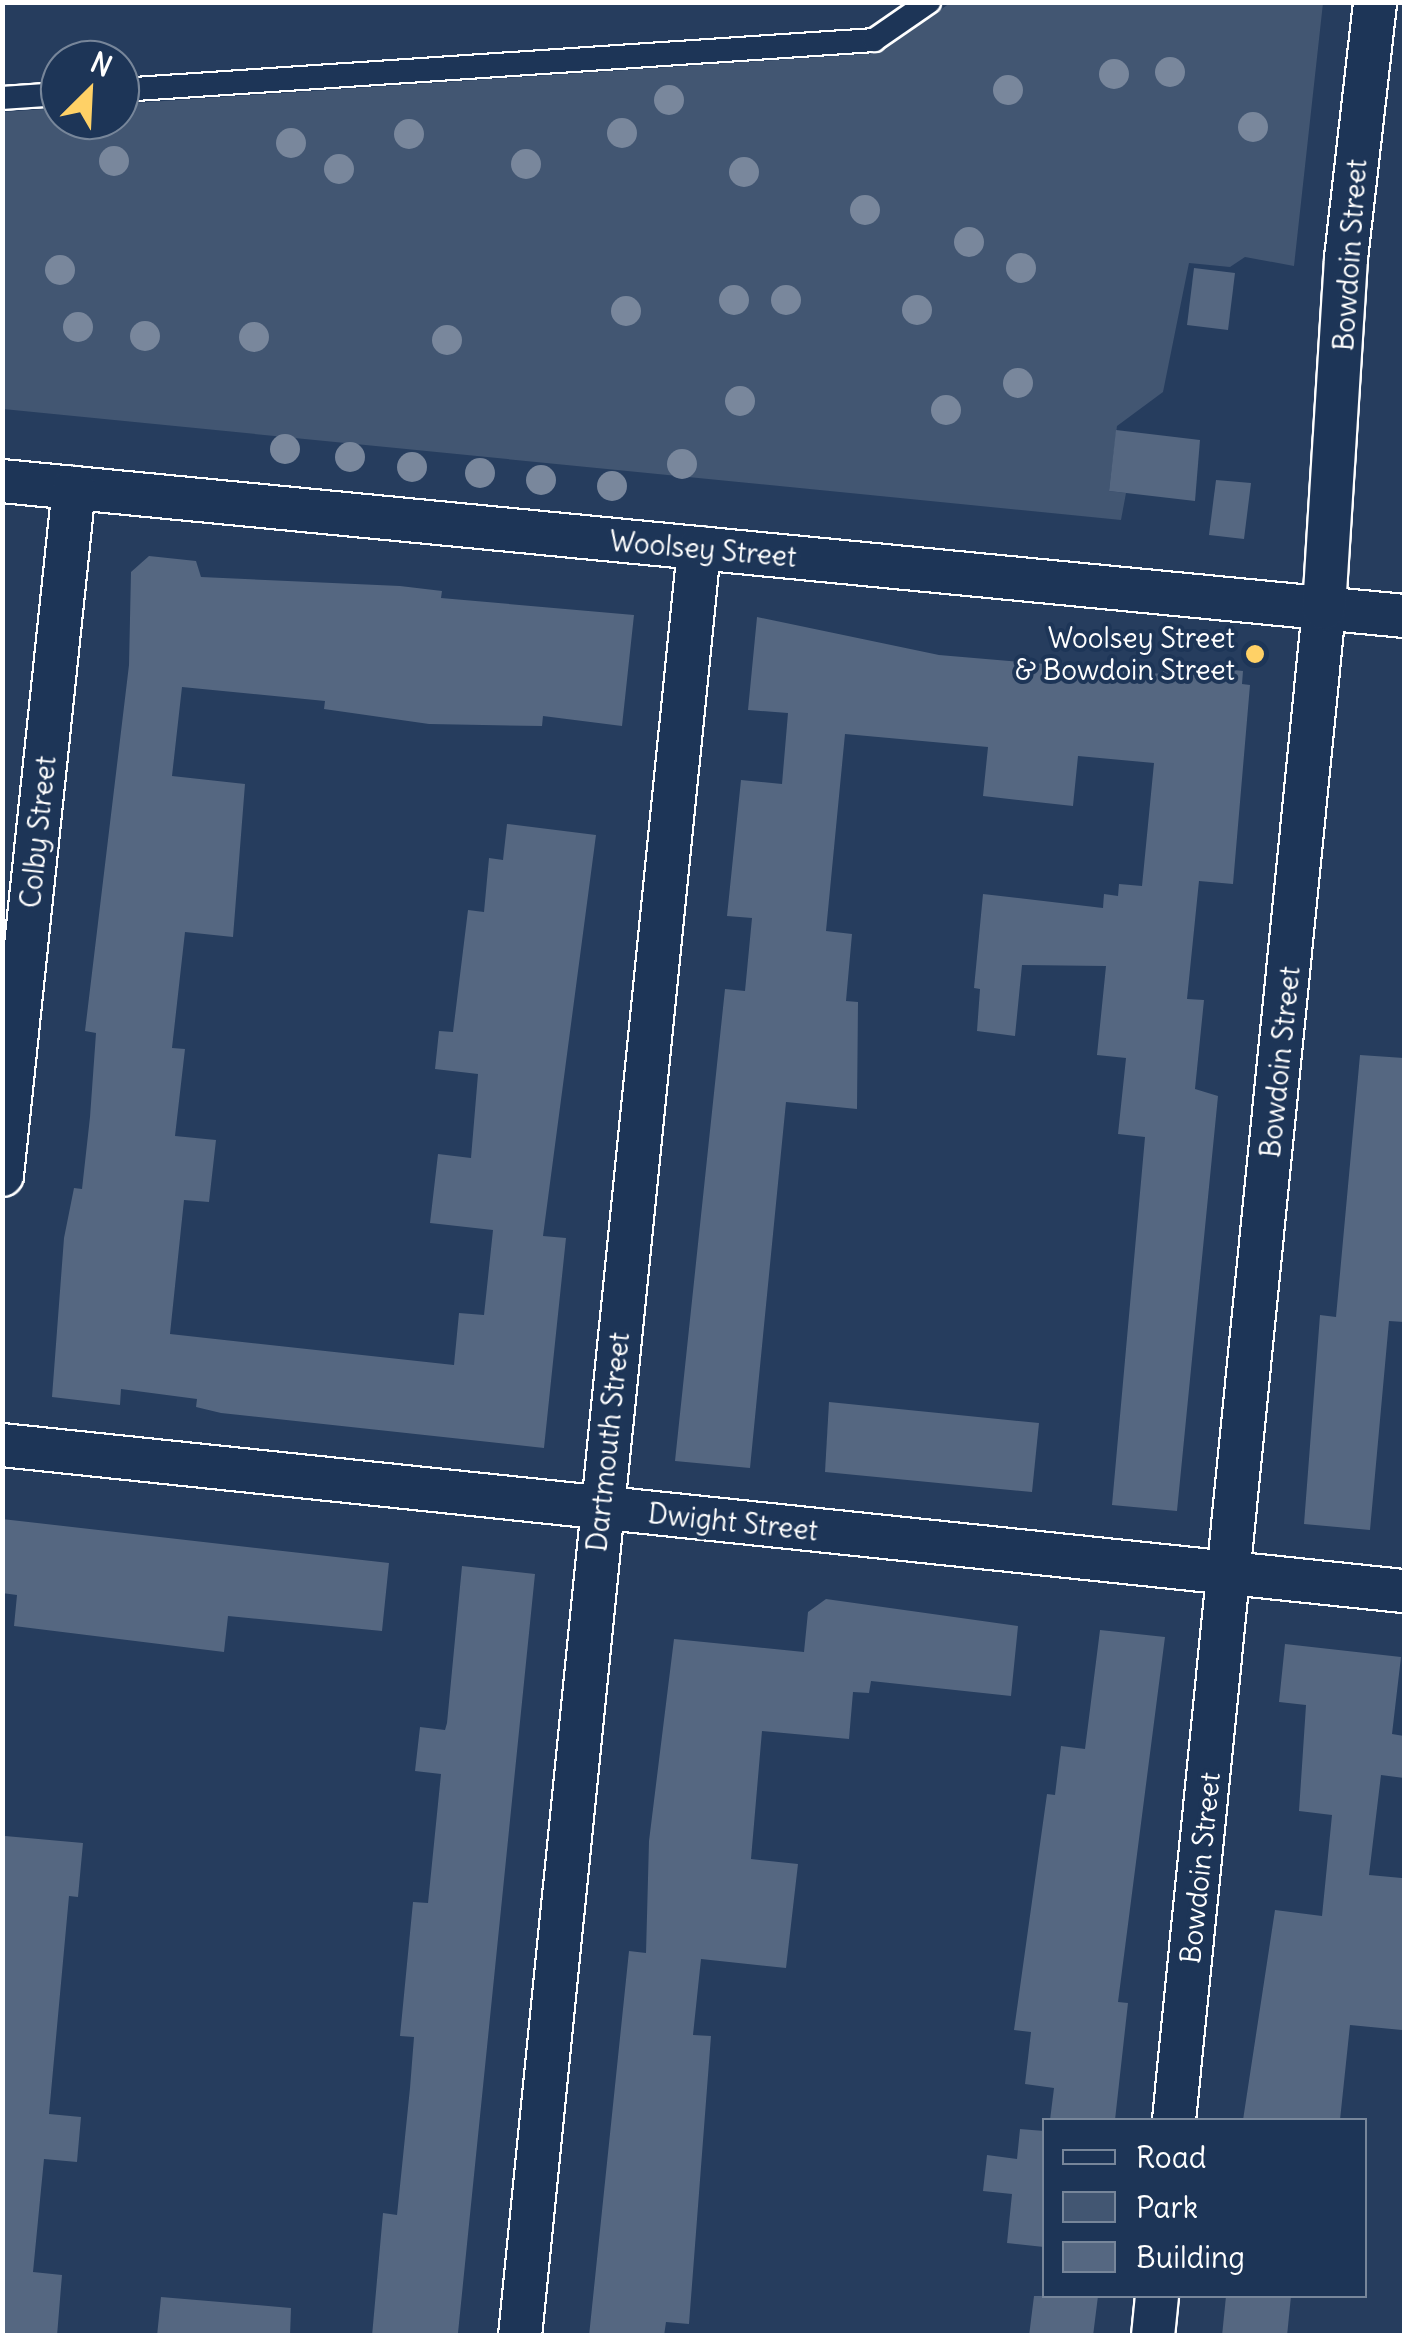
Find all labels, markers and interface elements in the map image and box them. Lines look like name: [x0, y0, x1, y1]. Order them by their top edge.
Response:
north arrow: [40, 40, 140, 140]
text: N: [85, 44, 118, 85]
street label: Bowdoin Street: [1327, 158, 1373, 352]
street label: Woolsey Street: [608, 524, 798, 574]
place label: Woolsey Street & Bowdoin Street: [1015, 621, 1235, 687]
marker: Woolsey Street & Bowdoin Street: [1244, 643, 1266, 665]
street label: Colby Street: [13, 754, 63, 910]
street label: Bowdoin Street: [1253, 965, 1307, 1159]
street label: Dartmouth Street: [580, 1331, 636, 1553]
street label: Dwight Street: [646, 1496, 820, 1548]
street label: Bowdoin Street: [1173, 1771, 1227, 1965]
legend: [1042, 2118, 1367, 2298]
text: Road: [1136, 2138, 1206, 2176]
text: Park: [1136, 2188, 1198, 2226]
text: Building: [1136, 2238, 1245, 2276]

